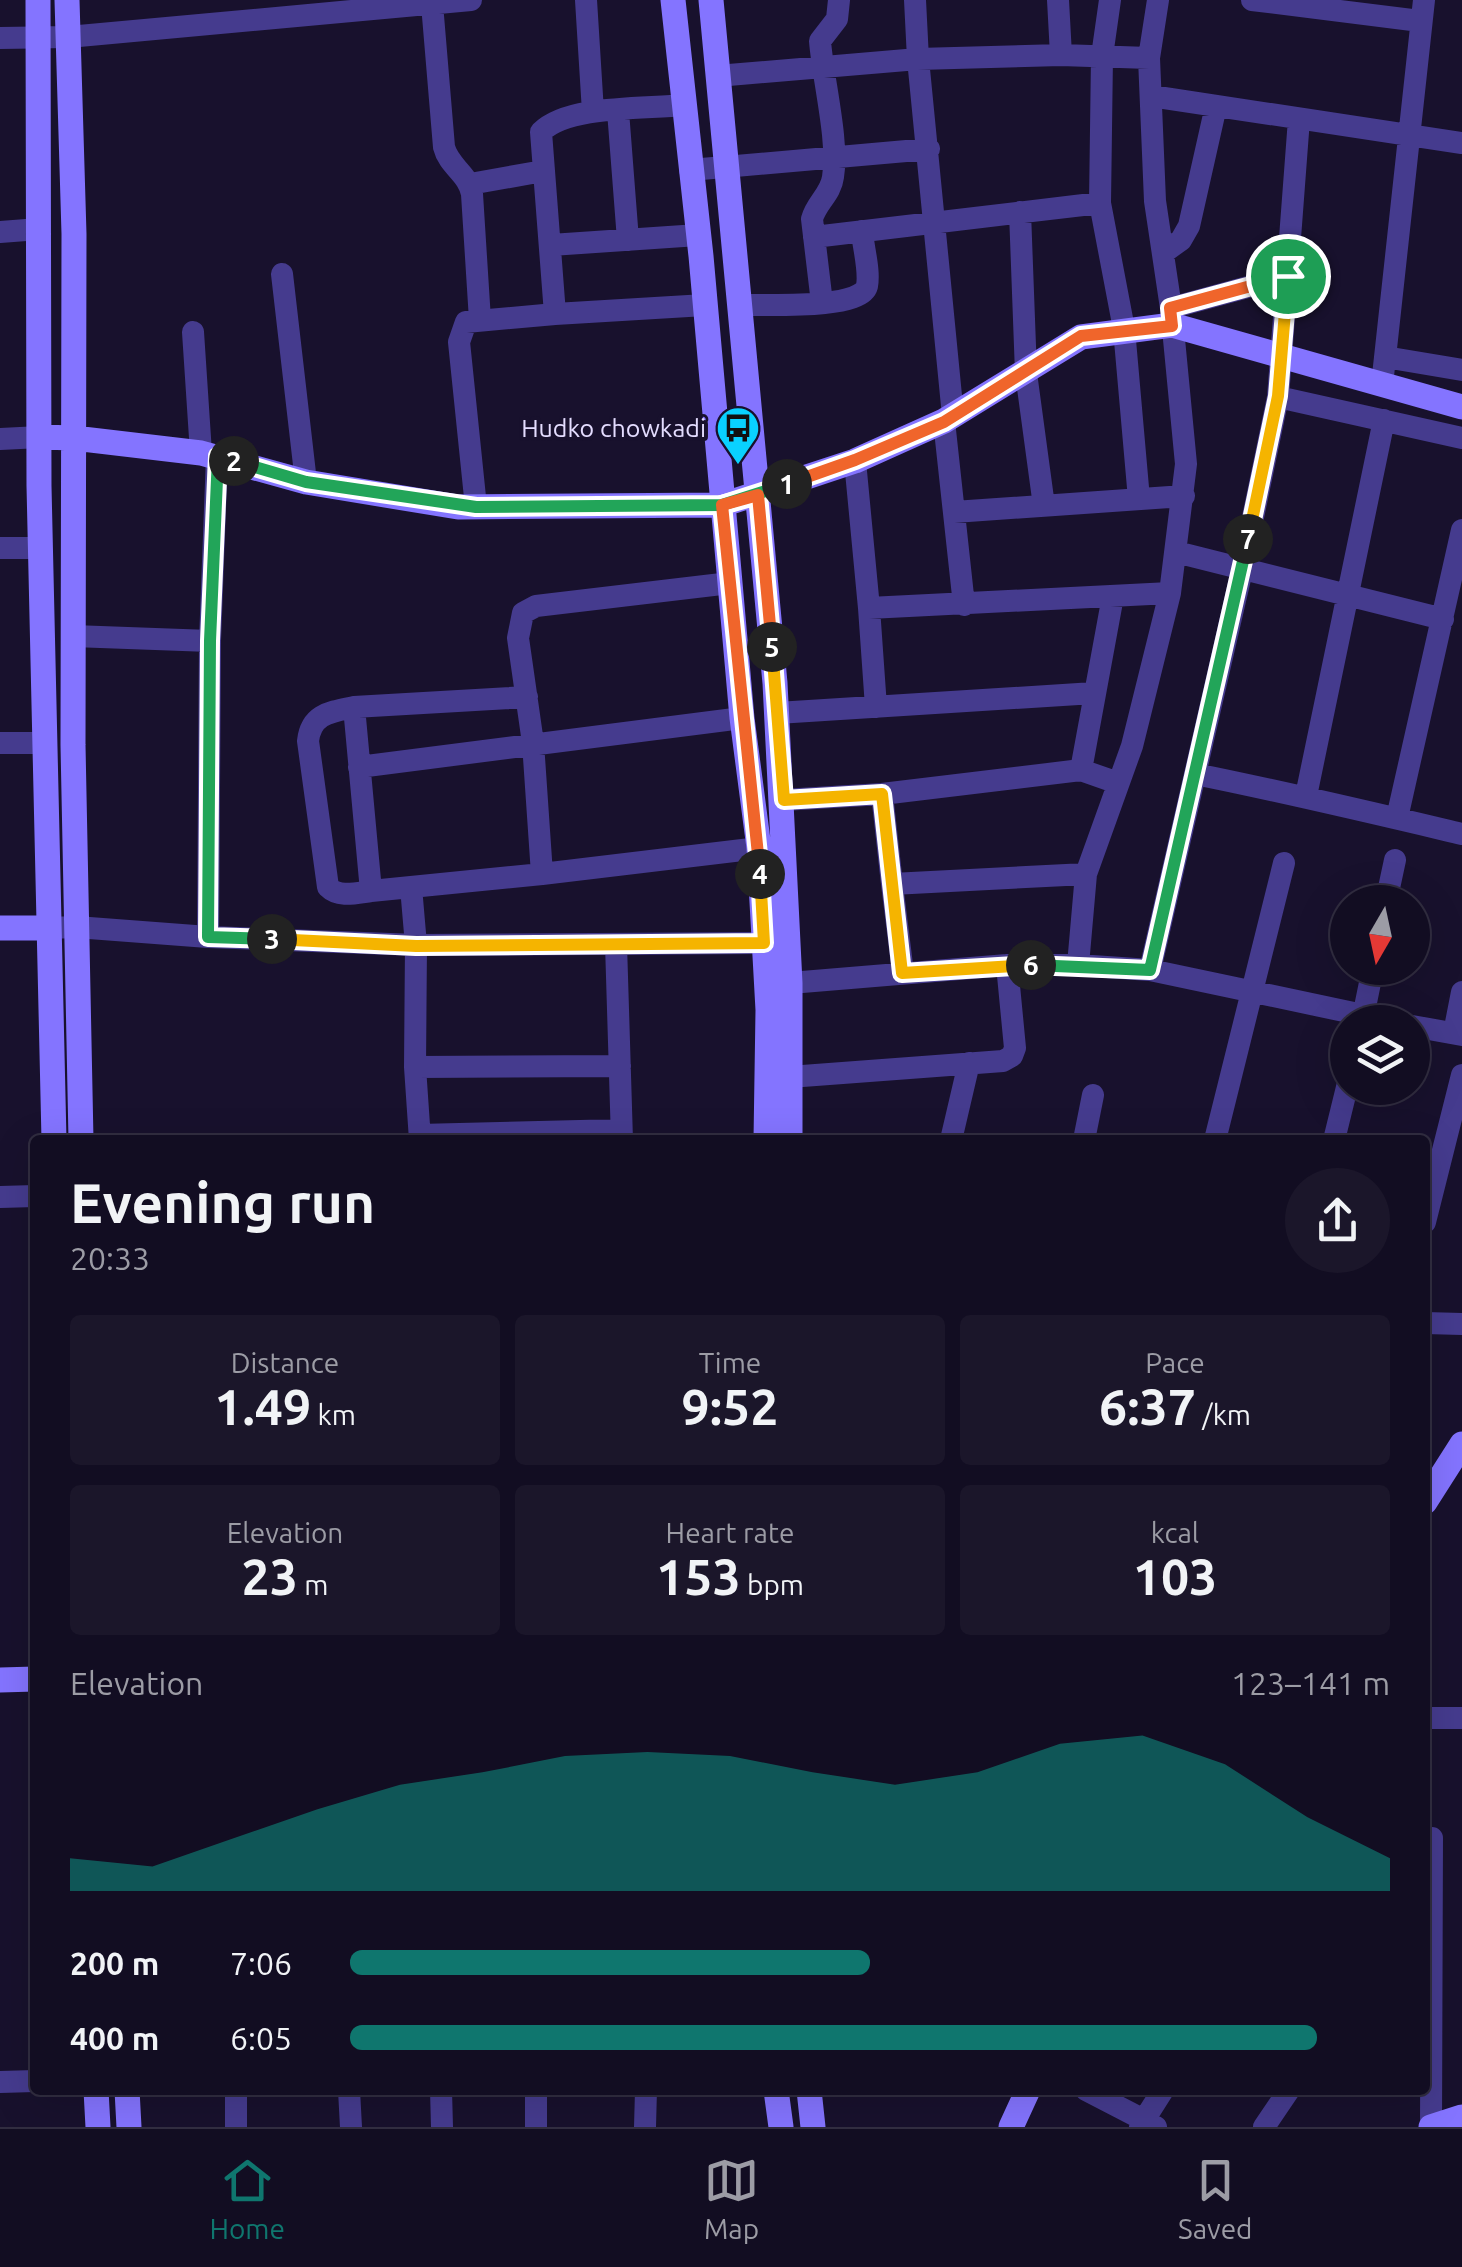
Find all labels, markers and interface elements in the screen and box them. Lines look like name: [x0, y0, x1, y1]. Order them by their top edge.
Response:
pin: [1246, 234, 1331, 319]
icon: arrive: [1261, 249, 1316, 304]
bus stop icon: Hudko chowkadi: [715, 405, 761, 466]
place label: Hudko chowkadi: [521, 414, 706, 442]
pin: 2: [209, 436, 259, 486]
text: 2: [226, 445, 242, 476]
pin: 1: [762, 459, 812, 509]
text: 1: [779, 468, 795, 499]
pin: 7: [1223, 514, 1273, 564]
text: 7: [1240, 523, 1256, 554]
pin: 5: [747, 622, 797, 672]
text: 5: [764, 631, 780, 662]
pin: 4: [735, 849, 785, 899]
text: 4: [752, 858, 768, 889]
north arrow: [1330, 885, 1430, 985]
map controls: [1330, 885, 1430, 1105]
pin: 3: [247, 914, 297, 964]
text: 3: [264, 923, 280, 954]
pin: 6: [1006, 940, 1056, 990]
text: 6: [1023, 949, 1039, 980]
button: layers: [1330, 1005, 1430, 1105]
button: share: [1285, 1168, 1390, 1273]
text: Evening run: [70, 1172, 375, 1233]
text: 20:33: [70, 1240, 150, 1276]
text: Distance: [231, 1347, 339, 1378]
text: Time: [699, 1347, 761, 1378]
text: Pace: [1145, 1347, 1205, 1378]
text: 1.49: [214, 1378, 311, 1434]
text: 9:52: [682, 1378, 778, 1434]
text: 6:37: [1099, 1378, 1196, 1434]
text: km: [311, 1399, 356, 1430]
text: /km: [1196, 1399, 1251, 1430]
text: Elevation: [227, 1517, 343, 1548]
text: Heart rate: [666, 1517, 794, 1548]
text: kcal: [1151, 1517, 1199, 1548]
text: 23: [242, 1548, 298, 1604]
text: 153: [656, 1548, 741, 1604]
text: 103: [1133, 1548, 1217, 1604]
text: m: [298, 1569, 328, 1600]
text: bpm: [741, 1569, 804, 1600]
text: Elevation: [70, 1665, 203, 1701]
text: 123–141 m: [1231, 1665, 1390, 1701]
text: 200 m: [70, 1945, 159, 1981]
text: 7:06: [230, 1945, 292, 1981]
text: 400 m: [70, 2020, 159, 2056]
text: 6:05: [230, 2020, 292, 2056]
tab: Home: [209, 2153, 285, 2244]
tab: Map: [704, 2153, 759, 2244]
tab: Saved: [1178, 2153, 1253, 2244]

